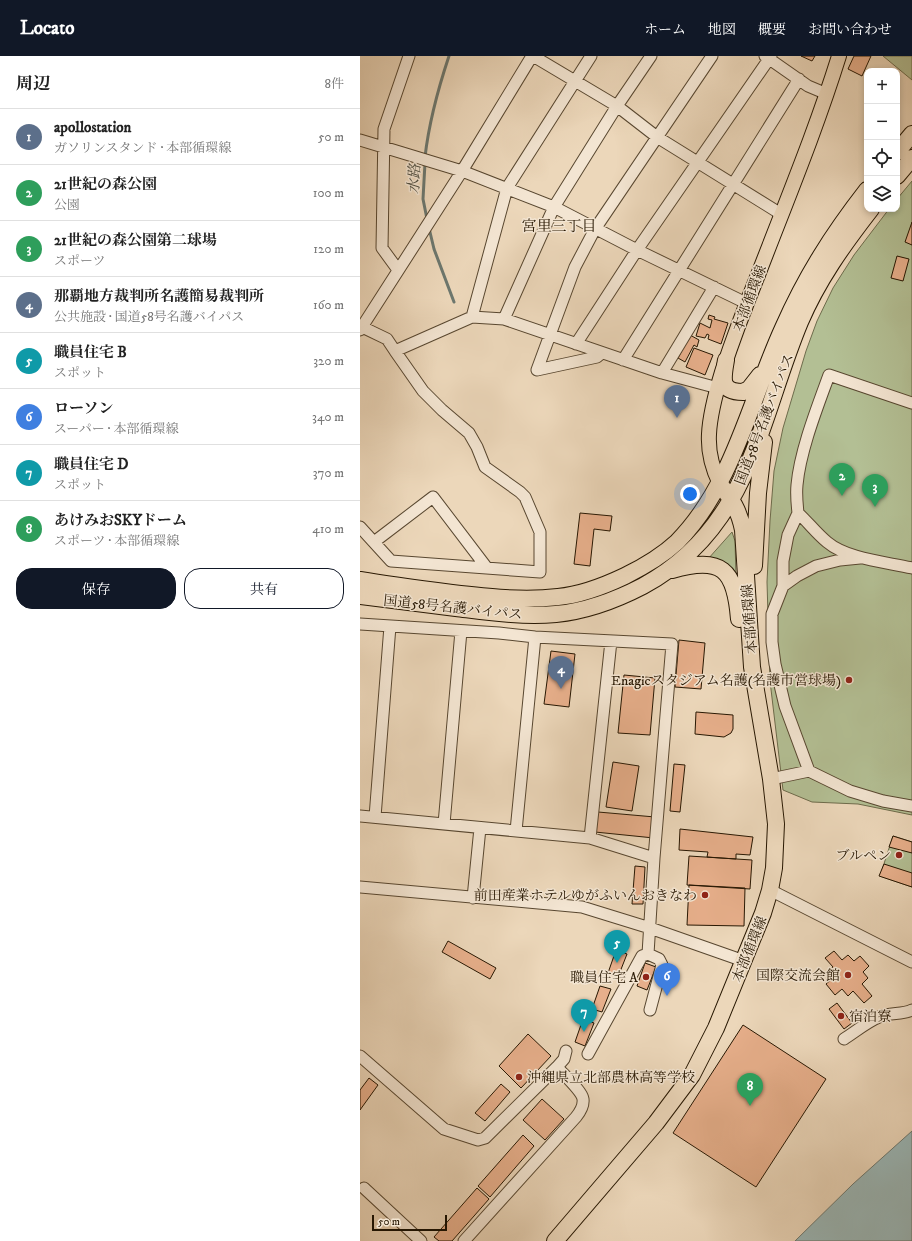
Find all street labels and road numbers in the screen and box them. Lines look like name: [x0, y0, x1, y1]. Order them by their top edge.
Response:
street label: 本部循環線: [729, 262, 771, 334]
street label: 国道58号名護バイパス: [732, 351, 798, 488]
street label: 本部循環線: [739, 583, 761, 654]
street label: 国道58号名護バイパス: [383, 592, 523, 624]
street label: 本部循環線: [728, 914, 771, 985]

